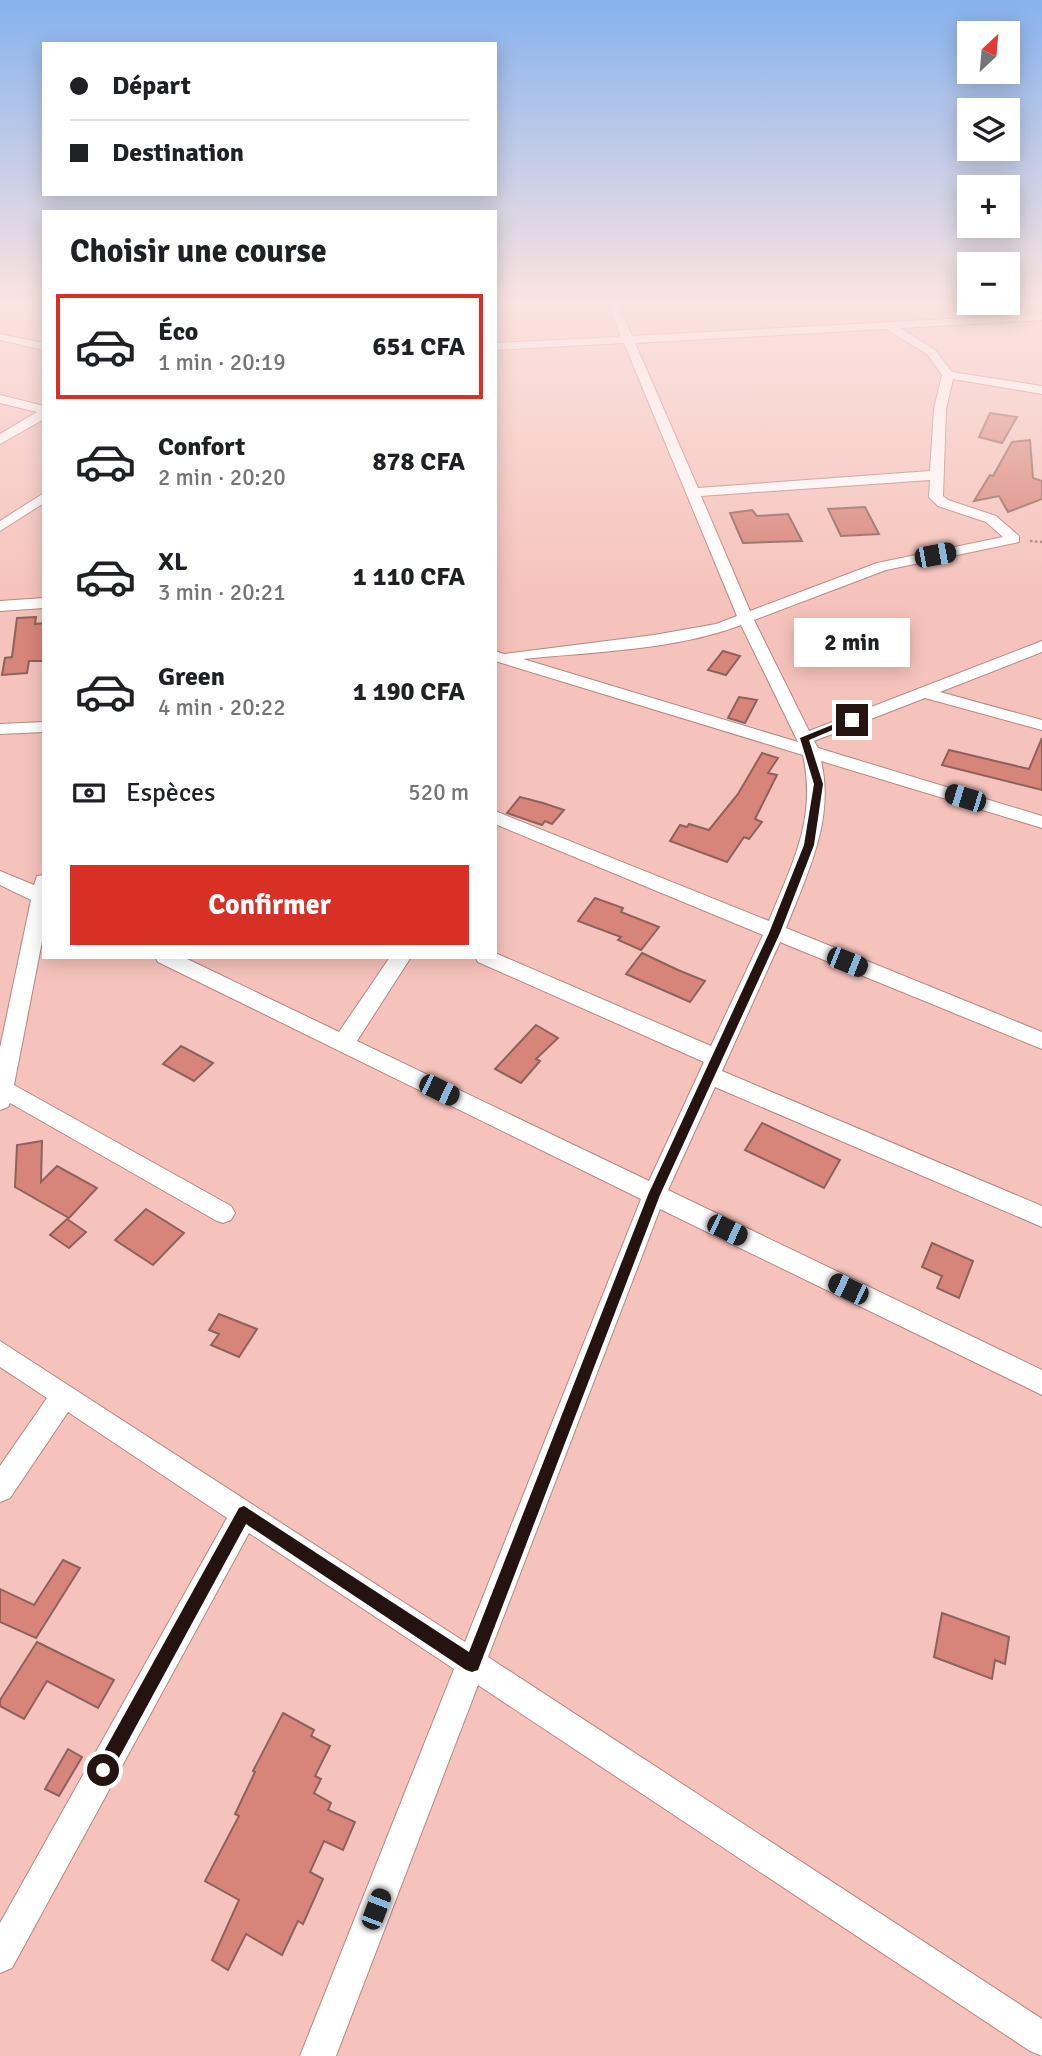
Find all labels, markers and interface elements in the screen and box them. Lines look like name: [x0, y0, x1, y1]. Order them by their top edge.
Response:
north arrow: [957, 21, 1020, 84]
map controls: [957, 21, 1020, 315]
text: Départ: [112, 70, 191, 102]
button: layers: [957, 98, 1020, 161]
text: Destination: [112, 137, 244, 169]
button: +: [957, 175, 1020, 238]
text: Choisir une course: [70, 232, 327, 271]
button: −: [957, 252, 1020, 315]
icon: car: [74, 315, 137, 378]
text: Éco: [158, 316, 198, 348]
text: 651 CFA: [373, 331, 465, 363]
text: 1 min · 20:19: [158, 348, 286, 377]
icon: car: [74, 430, 137, 493]
text: Confort: [158, 431, 245, 463]
text: 878 CFA: [373, 446, 465, 478]
text: 2 min · 20:20: [158, 463, 286, 492]
car: [913, 541, 958, 569]
icon: car: [74, 545, 137, 608]
text: XL: [158, 546, 188, 578]
text: 1 110 CFA: [353, 561, 465, 593]
text: 3 min · 20:21: [158, 578, 286, 607]
callout: 2 min: [794, 618, 910, 668]
text: 2 min: [824, 628, 880, 657]
icon: car: [74, 660, 137, 723]
text: Green: [158, 661, 225, 693]
text: 1 190 CFA: [353, 676, 465, 708]
text: 4 min · 20:22: [158, 693, 286, 722]
route end: [836, 704, 868, 736]
icon: cash: [70, 774, 108, 812]
text: Espèces: [126, 777, 215, 809]
text: 520 m: [408, 778, 469, 807]
car: [942, 782, 989, 814]
button: Confirmer: [70, 865, 469, 945]
car: [824, 944, 871, 980]
car: [416, 1071, 463, 1109]
car: [704, 1211, 751, 1249]
car: [825, 1270, 872, 1308]
route start: [87, 1754, 119, 1786]
car: [359, 1886, 394, 1932]

